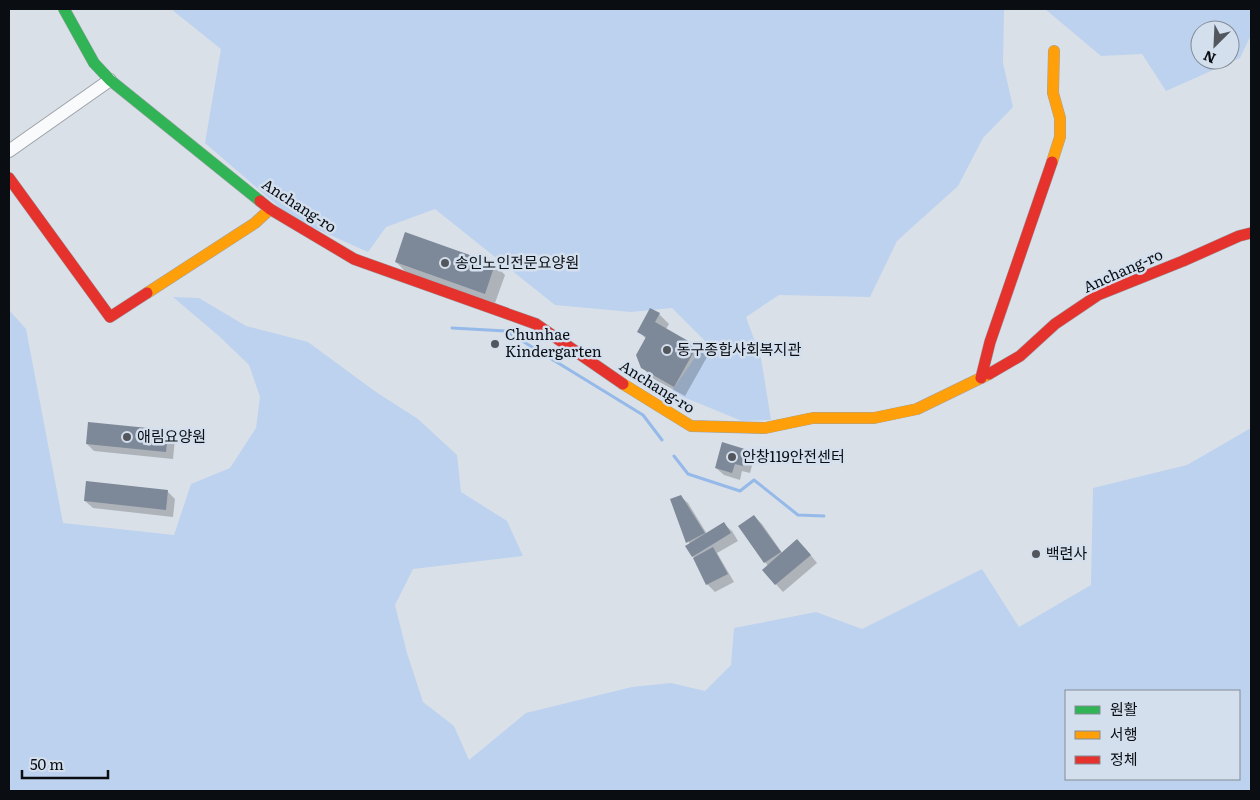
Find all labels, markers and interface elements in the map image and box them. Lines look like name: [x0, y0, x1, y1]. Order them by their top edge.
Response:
north arrow: [1190, 20, 1240, 70]
text: N: [1200, 46, 1219, 69]
street label: Anchang-ro: [258, 172, 342, 238]
street label: Anchang-ro: [1079, 242, 1166, 297]
place label: 송인노인전문요양원: [455, 250, 579, 273]
marker: 송인노인전문요양원: [439, 257, 451, 269]
place label: Chunhae Kindergarten: [505, 322, 602, 362]
place label: 동구종합사회복지관: [677, 337, 801, 360]
marker: Chunhae Kindergarten: [489, 338, 501, 350]
marker: 동구종합사회복지관: [661, 344, 673, 356]
street label: Anchang-ro: [616, 353, 700, 418]
place label: 애림요양원: [137, 424, 206, 447]
marker: 애림요양원: [121, 431, 133, 443]
place label: 안창119안전센터: [742, 444, 845, 467]
marker: 안창119안전센터: [726, 451, 738, 463]
place label: 백련사: [1046, 541, 1088, 564]
marker: 백련사: [1030, 548, 1042, 560]
legend: [1065, 690, 1240, 780]
text: 원활: [1110, 697, 1138, 720]
text: 서행: [1110, 722, 1138, 745]
text: 정체: [1110, 747, 1138, 770]
scale bar: [22, 748, 109, 780]
text: 50 m: [30, 752, 64, 775]

